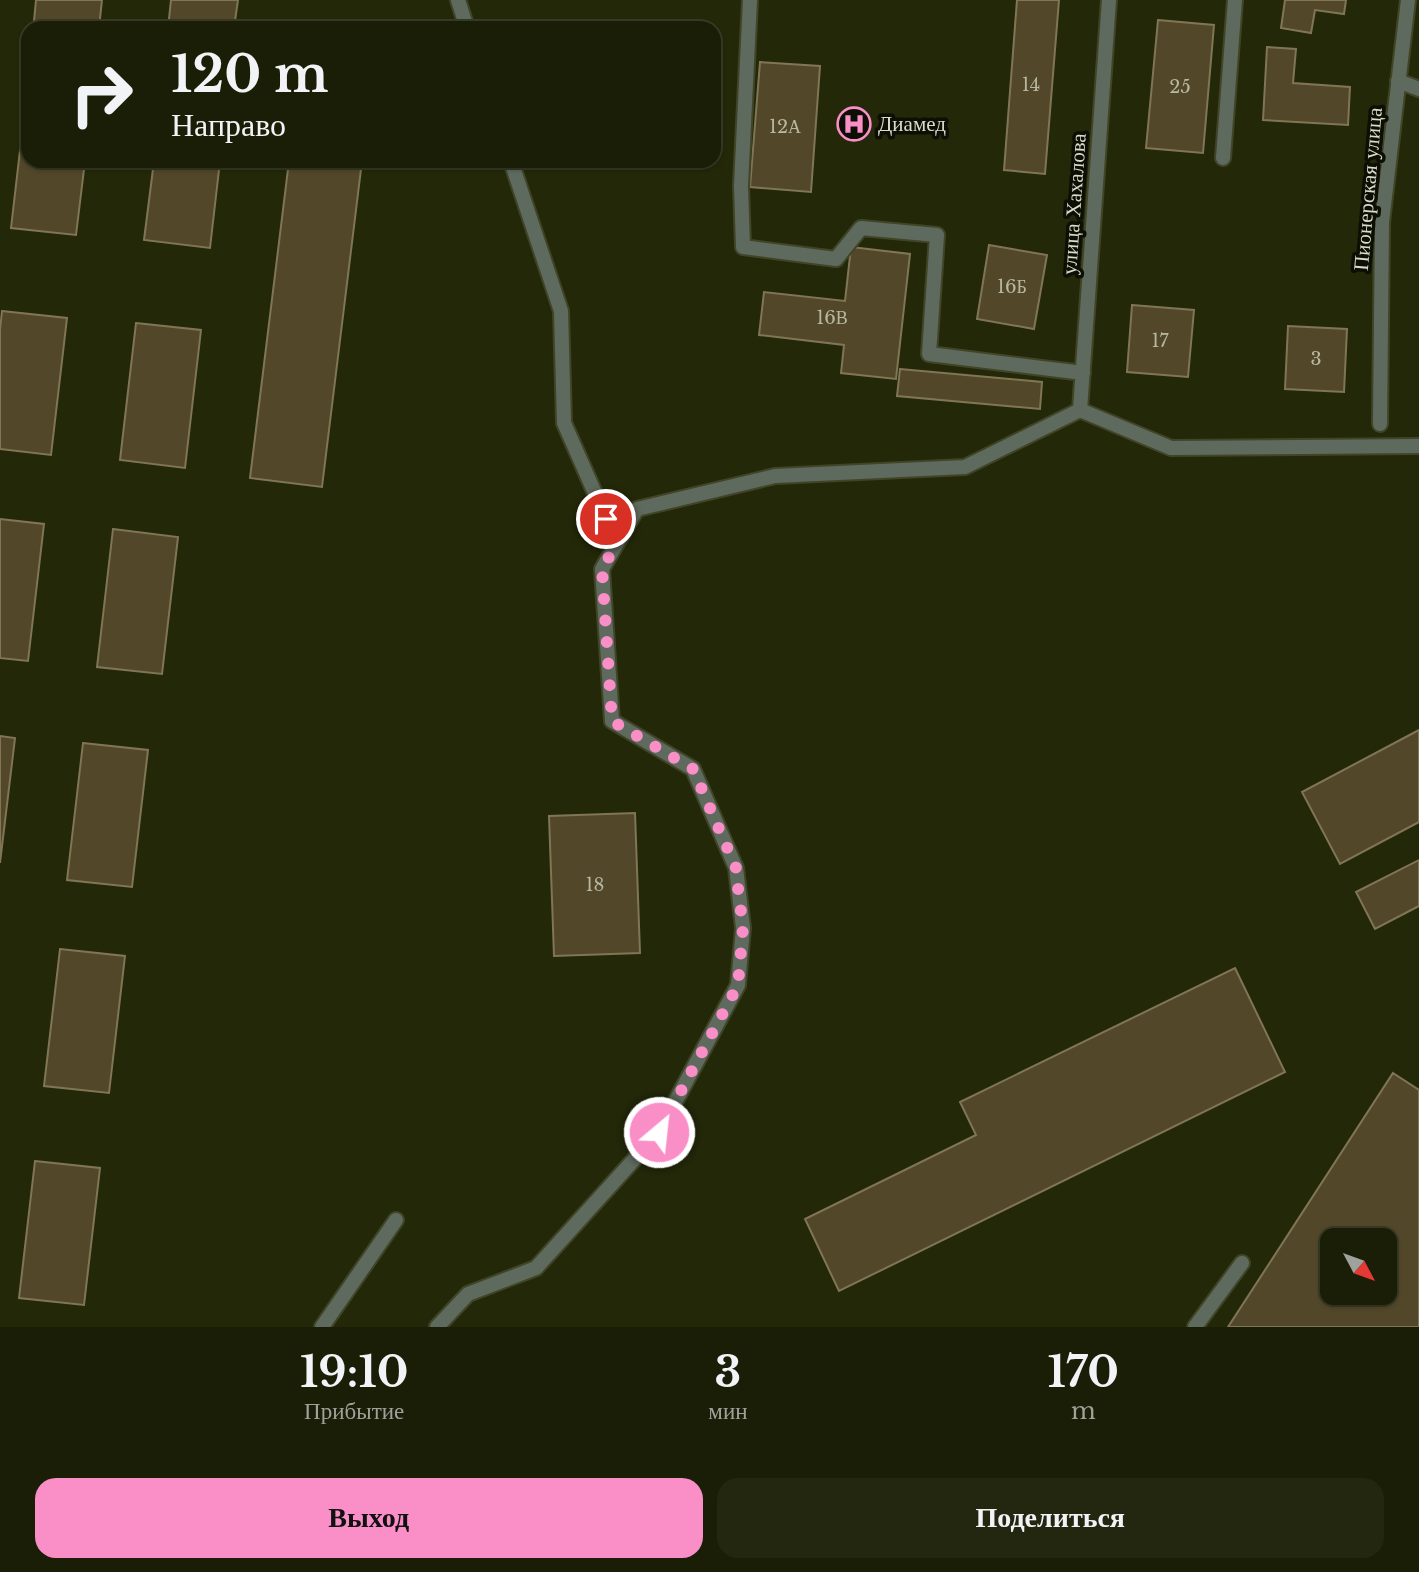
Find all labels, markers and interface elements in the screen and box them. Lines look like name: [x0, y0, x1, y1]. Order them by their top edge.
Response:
text: 120 m: [171, 44, 329, 105]
icon: right: [56, 49, 147, 140]
house number: 14: [1022, 74, 1040, 96]
house number: 25: [1169, 76, 1191, 98]
text: Направо: [171, 105, 286, 145]
hospital icon: Диамед: [835, 105, 873, 143]
street label: Пионерская улица: [1348, 105, 1388, 272]
place label: Диамед: [878, 111, 946, 137]
house number: 12А: [769, 116, 801, 138]
street label: улица Хахалова: [1056, 132, 1092, 276]
house number: 16Б: [997, 276, 1027, 298]
house number: 16В: [816, 307, 848, 329]
house number: 17: [1151, 330, 1169, 352]
house number: 3: [1310, 348, 1322, 370]
pin: [576, 489, 636, 549]
icon: arrive: [587, 500, 625, 538]
house number: 18: [586, 874, 604, 896]
position arrow: [622, 1095, 696, 1169]
north arrow: [1320, 1228, 1396, 1306]
map controls: [1320, 1228, 1397, 1305]
text: 19:10: [300, 1346, 408, 1398]
text: 3: [715, 1346, 741, 1398]
text: 170: [1047, 1346, 1119, 1398]
text: Прибытие: [304, 1397, 404, 1425]
text: мин: [708, 1397, 748, 1425]
text: m: [1071, 1397, 1096, 1425]
button: Выход: [35, 1478, 703, 1558]
button: Поделиться: [717, 1478, 1384, 1558]

